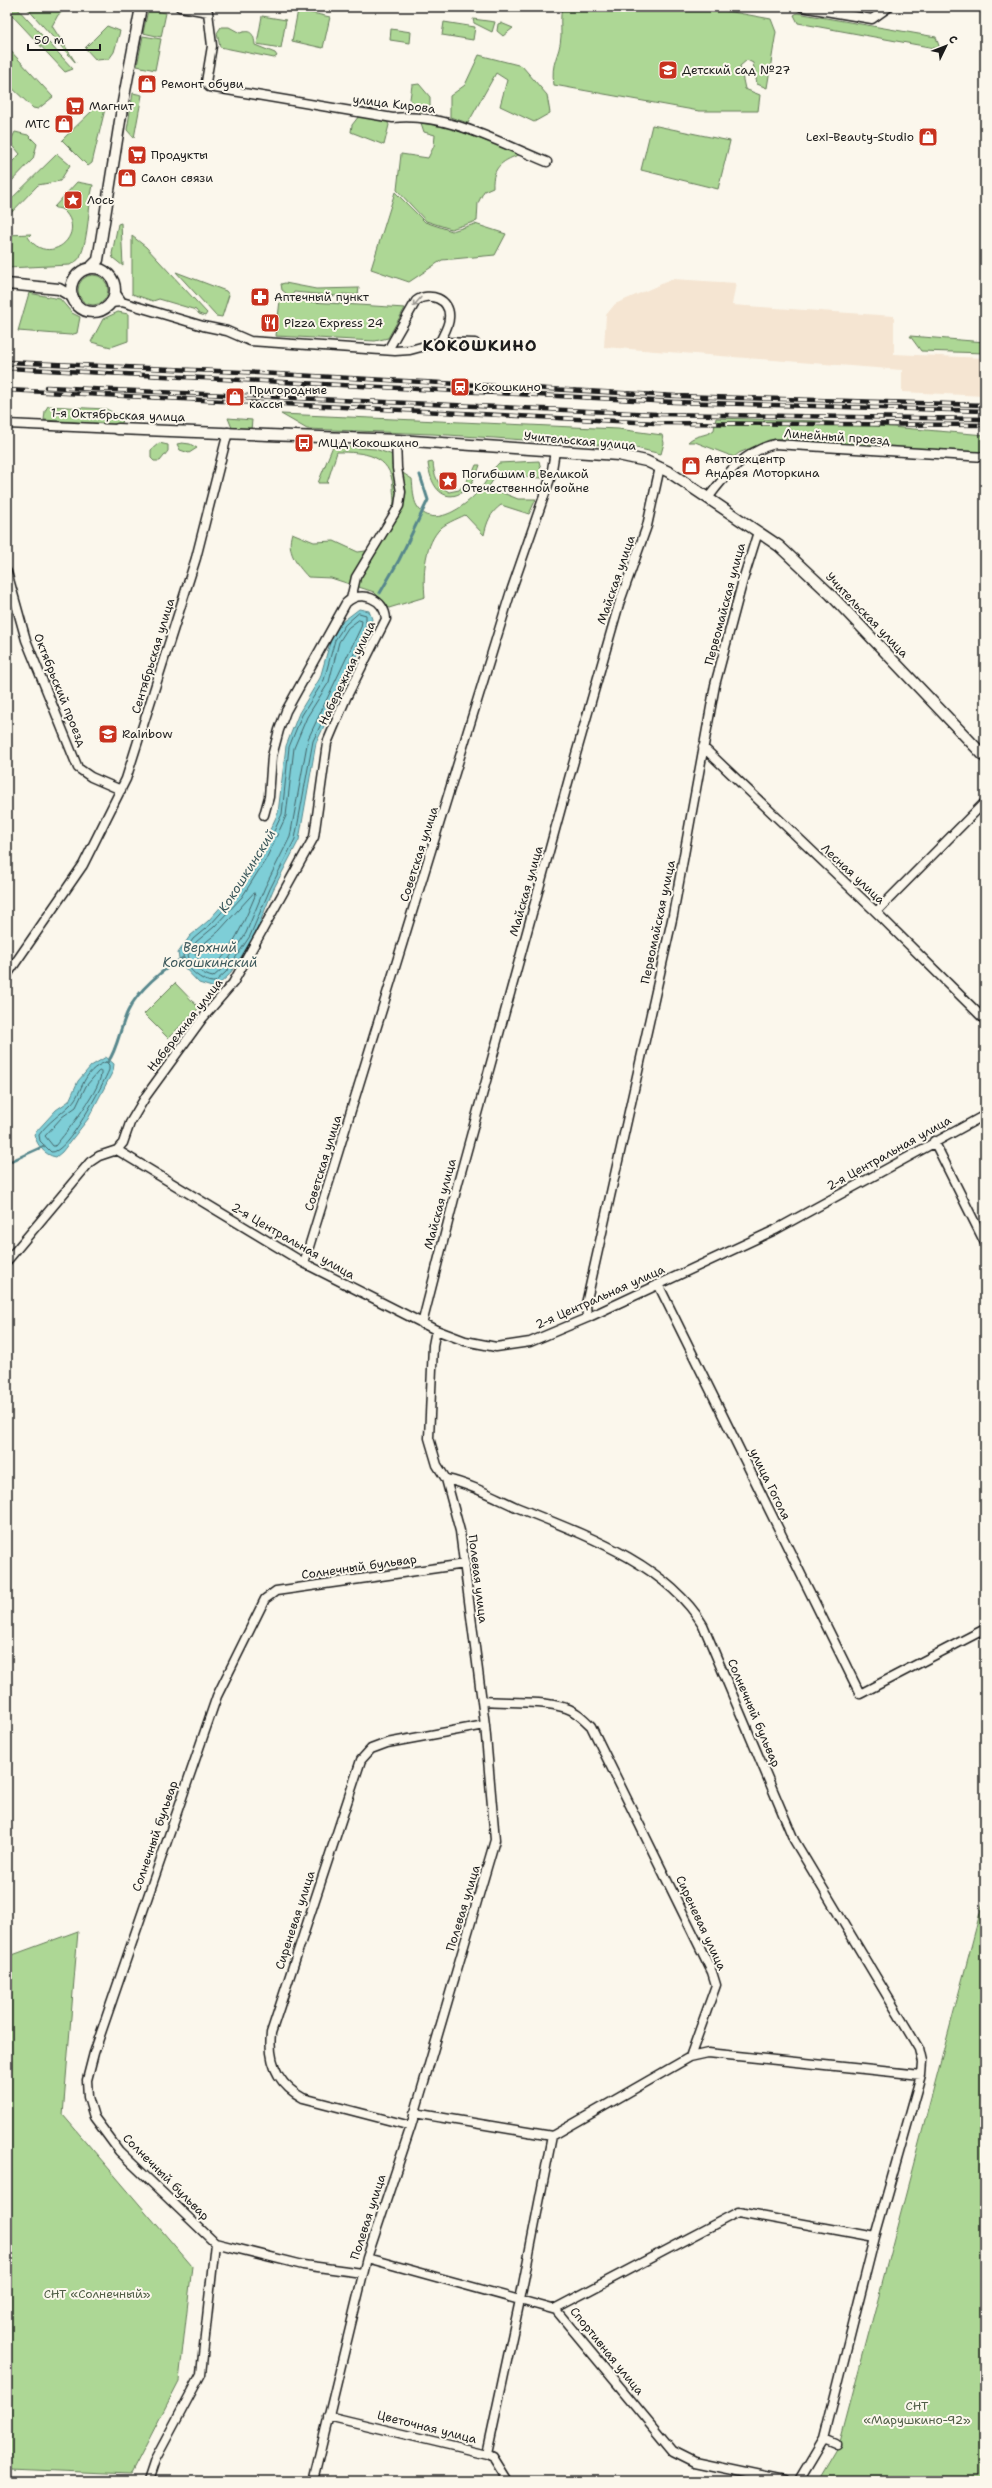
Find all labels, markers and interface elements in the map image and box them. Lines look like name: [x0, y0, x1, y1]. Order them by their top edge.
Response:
scale bar: [28, 26, 100, 52]
north arrow: [926, 26, 966, 66]
text: 50 m: [34, 32, 64, 48]
text: С: [945, 32, 961, 47]
school or university icon: Детский сад №27: [657, 59, 679, 81]
place label: Детский сад №27: [682, 62, 791, 78]
shop icon: Ремонт обуви: [136, 73, 158, 95]
place label: Ремонт обуви: [161, 76, 244, 92]
street label: улица Кирова: [352, 91, 437, 117]
supermarket icon: Магнит: [64, 95, 86, 117]
place label: Магнит: [89, 98, 135, 114]
shop icon: МТС: [53, 113, 75, 135]
place label: МТС: [25, 116, 50, 132]
shop icon: Lexi-Beauty-Studio: [917, 126, 939, 148]
place label: Lexi-Beauty-Studio: [806, 129, 914, 145]
supermarket icon: Продукты: [126, 144, 148, 166]
place label: Продукты: [151, 147, 208, 163]
shop icon: Салон связи: [116, 167, 138, 189]
place label: Салон связи: [141, 170, 213, 186]
place icon: Лось: [62, 189, 84, 211]
place label: Лось: [87, 192, 114, 208]
pharmacy icon: Аптечный пункт: [249, 286, 271, 308]
place label: Аптечный пункт: [274, 289, 370, 305]
one-way arrow: [413, 297, 422, 307]
restaurant icon: Pizza Express 24: [259, 312, 281, 334]
place label: Pizza Express 24: [284, 315, 383, 331]
district label: КОКОШКИНО: [423, 335, 537, 356]
station icon: Кокошкино: [449, 376, 471, 398]
place label: Кокошкино: [474, 379, 541, 395]
place label: Пригородные кассы: [249, 382, 328, 412]
shop icon: Пригородные кассы: [224, 386, 246, 408]
street label: 1-я Октябрьская улица: [51, 405, 186, 425]
street label: Линейный проезд: [784, 425, 891, 449]
street label: Учительская улица: [523, 428, 637, 454]
bus stop icon: МЦД Кокошкино: [293, 432, 315, 454]
place label: МЦД Кокошкино: [318, 435, 419, 451]
place label: Автотехцентр Андрея Моторкина: [705, 451, 820, 481]
shop icon: Автотехцентр Андрея Моторкина: [680, 455, 702, 477]
place label: Погибшим в Великой Отечественной войне: [462, 466, 590, 496]
place icon: Погибшим в Великой Отечественной войне: [437, 470, 459, 492]
street label: Майская улица: [593, 533, 639, 627]
street label: Первомайская улица: [701, 541, 749, 667]
street label: Учительская улица: [822, 569, 912, 661]
street label: Сентябрьская улица: [128, 596, 178, 716]
street label: Набережная улица: [315, 618, 379, 728]
street label: Октябрьский проезд: [30, 631, 90, 749]
school or university icon: Rainbow: [97, 723, 119, 745]
place label: Rainbow: [122, 726, 173, 742]
street label: Советская улица: [396, 804, 442, 904]
water label: Кокошкинский: [215, 826, 279, 916]
street label: Лесная улица: [818, 840, 889, 908]
street label: Майская улица: [505, 843, 547, 938]
street label: Первомайская улица: [637, 858, 679, 985]
water label: Верхний Кокошкинский: [162, 939, 258, 971]
street label: Набережная улица: [144, 975, 227, 1075]
street label: 2-я Центральная улица: [824, 1112, 955, 1194]
street label: Советская улица: [301, 1113, 345, 1213]
street label: Майская улица: [420, 1156, 460, 1251]
street label: 2-я Центральная улица: [228, 1199, 358, 1283]
street label: 2-я Центральная улица: [533, 1261, 668, 1333]
street label: улица Гоголя: [746, 1446, 794, 1522]
street label: Полевая улица: [465, 1534, 491, 1625]
street label: Солнечный бульвар: [300, 1551, 418, 1583]
street label: Солнечный бульвар: [724, 1656, 784, 1770]
street label: Солнечный бульвар: [129, 1778, 182, 1894]
street label: Полевая улица: [442, 1863, 484, 1953]
street label: Сиреневая улица: [272, 1868, 319, 1971]
street label: Сиреневая улица: [672, 1873, 730, 1973]
street label: Солнечный бульвар: [119, 2130, 213, 2224]
street label: Полевая улица: [347, 2172, 390, 2262]
park label: СНТ «Солнечный»: [44, 2286, 151, 2302]
street label: Спортивная улица: [566, 2304, 648, 2399]
park label: СНТ «Марушкино-92»: [863, 2398, 971, 2428]
street label: Цветочная улица: [376, 2407, 479, 2447]

